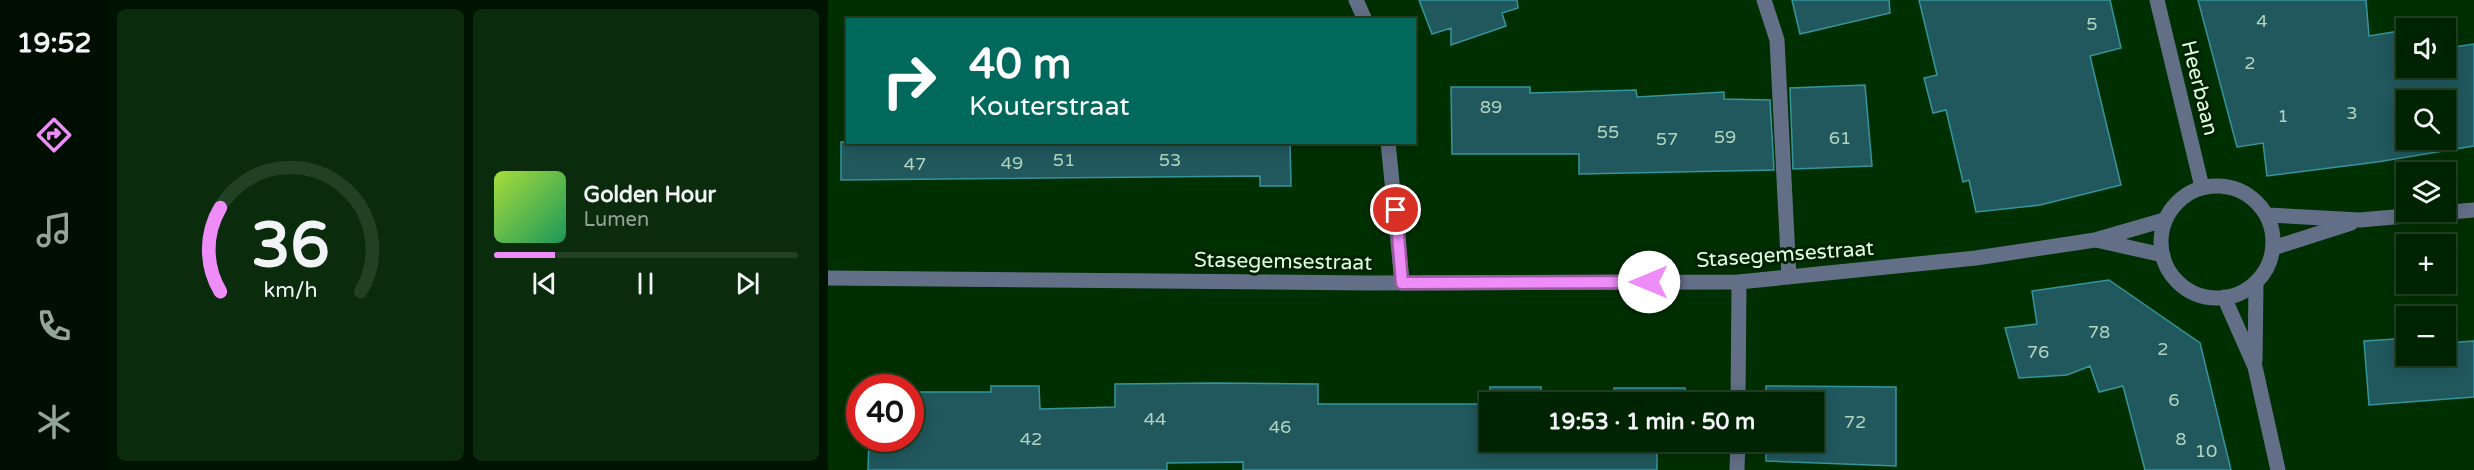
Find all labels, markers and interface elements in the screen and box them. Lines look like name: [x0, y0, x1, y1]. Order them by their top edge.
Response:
house number: 4: [2256, 10, 2268, 32]
house number: 5: [2086, 13, 2098, 35]
map controls: [2396, 18, 2456, 366]
button: sound: [2396, 18, 2456, 78]
text: 19:52: [17, 27, 91, 60]
street label: Heerbaan: [2176, 38, 2223, 138]
text: 40 m: [969, 39, 1071, 90]
icon: right: [870, 42, 948, 120]
house number: 2: [2244, 52, 2256, 74]
text: Kouterstraat: [969, 90, 1130, 123]
button: search: [2396, 90, 2456, 150]
house number: 89: [1480, 96, 1502, 118]
house number: 3: [2346, 102, 2358, 124]
house number: 1: [2277, 105, 2289, 127]
icon: directions: [33, 114, 75, 156]
house number: 55: [1597, 121, 1619, 143]
house number: 59: [1714, 126, 1736, 148]
house number: 61: [1829, 127, 1851, 149]
house number: 57: [1656, 128, 1678, 150]
house number: 51: [1053, 149, 1075, 171]
house number: 53: [1159, 149, 1181, 171]
house number: 49: [1001, 152, 1023, 174]
house number: 47: [904, 153, 926, 175]
button: layers: [2396, 162, 2456, 222]
text: Golden Hour: [584, 182, 716, 208]
pin: [1370, 184, 1421, 235]
icon: arrive: [1379, 193, 1412, 226]
text: Lumen: [584, 208, 649, 232]
icon: music: [33, 209, 75, 251]
text: 36: [251, 209, 329, 284]
button: +: [2396, 234, 2456, 294]
street label: Stasegemsestraat: [1695, 236, 1875, 273]
street label: Stasegemsestraat: [1194, 247, 1372, 276]
position arrow: [1617, 250, 1681, 314]
icon: previous: [528, 267, 561, 300]
icon: pause: [629, 267, 662, 300]
icon: next: [731, 267, 764, 300]
text: km/h: [263, 277, 317, 303]
icon: phone: [33, 305, 75, 347]
button: −: [2396, 306, 2456, 366]
house number: 78: [2088, 321, 2110, 343]
house number: 2: [2157, 338, 2169, 360]
house number: 76: [2027, 341, 2049, 363]
speed limit sign: 40: [846, 374, 924, 452]
house number: 6: [2168, 389, 2180, 411]
icon: climate: [33, 401, 75, 443]
house number: 44: [1144, 408, 1166, 430]
text: 19:53 · 1 min · 50 m: [1548, 409, 1755, 435]
house number: 72: [1844, 411, 1866, 433]
house number: 46: [1269, 416, 1291, 438]
house number: 42: [1020, 428, 1042, 450]
house number: 8: [2175, 428, 2187, 450]
house number: 10: [2195, 440, 2217, 462]

